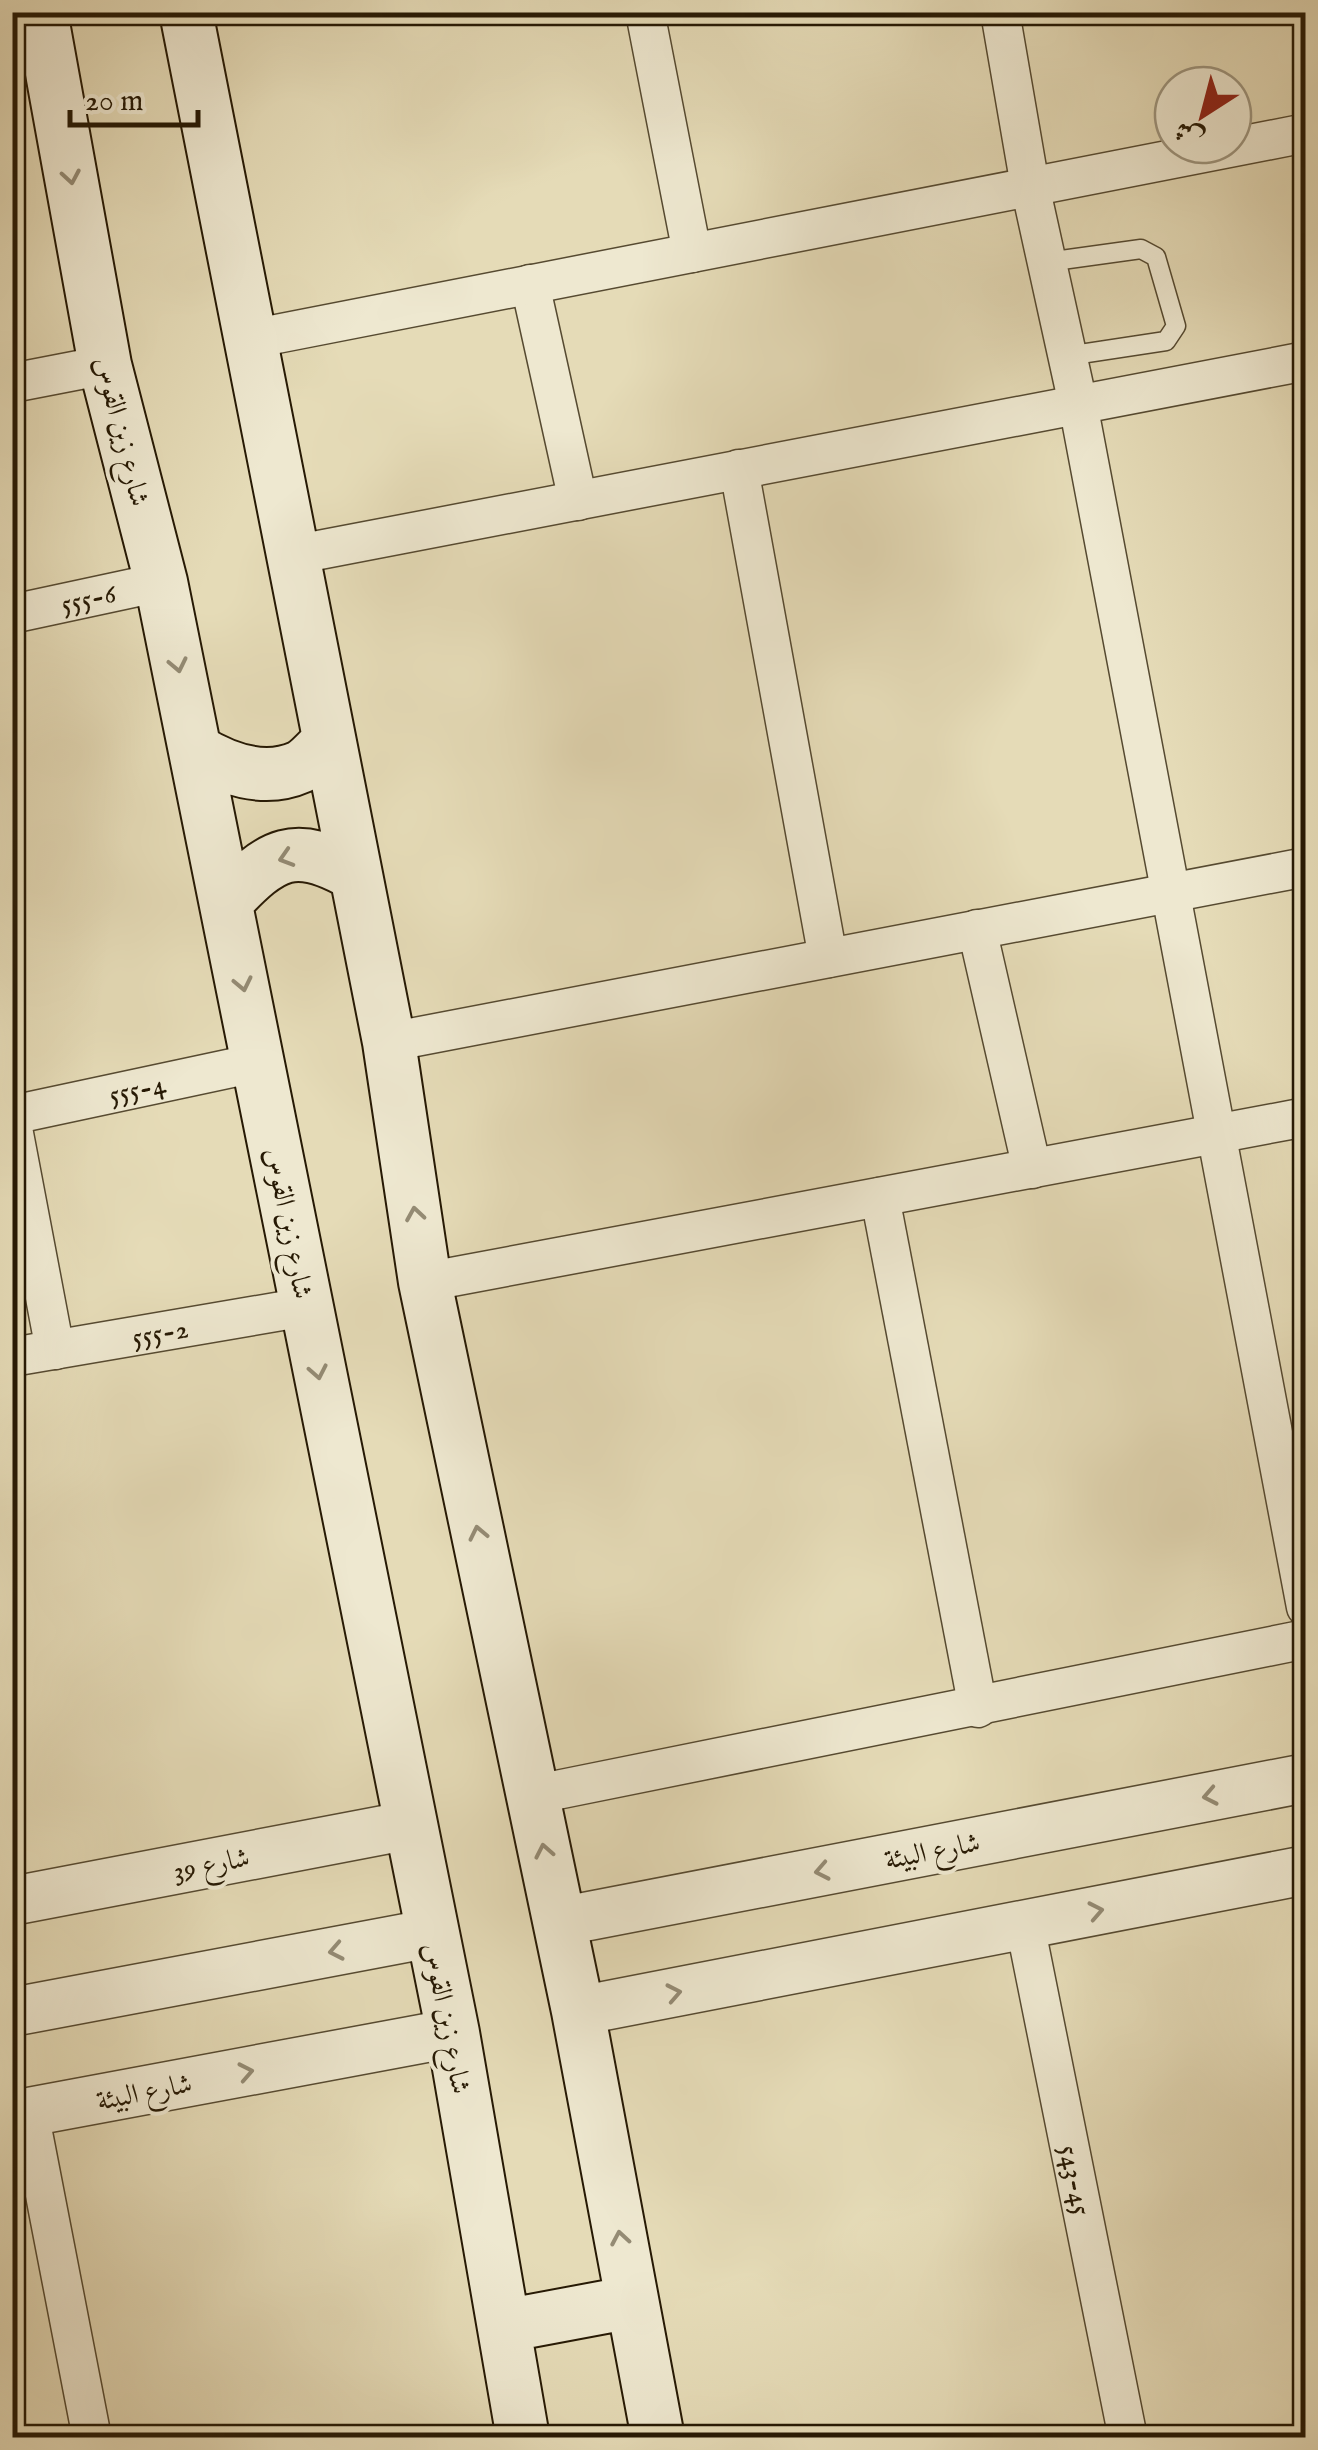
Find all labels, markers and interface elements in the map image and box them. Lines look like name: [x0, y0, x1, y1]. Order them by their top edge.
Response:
scale bar: [70, 65, 198, 127]
north arrow: [1153, 65, 1253, 165]
text: 20 m: [85, 83, 144, 121]
text: ش: [1168, 111, 1211, 156]
one-way arrow: [60, 169, 81, 186]
street label: شارع زين القوس: [81, 353, 156, 511]
street label: 555-6: [58, 577, 121, 623]
one-way arrow: [166, 657, 187, 674]
one-way arrow: [278, 846, 295, 867]
one-way arrow: [232, 975, 253, 992]
street label: 555-4: [106, 1068, 170, 1114]
street label: شارع زين القوس: [252, 1145, 319, 1303]
one-way arrow: [405, 1206, 426, 1222]
street label: 555-2: [129, 1312, 191, 1356]
one-way arrow: [307, 1363, 328, 1380]
one-way arrow: [468, 1525, 489, 1542]
one-way arrow: [1202, 1785, 1218, 1806]
street label: شارع البيئة: [882, 1826, 984, 1883]
street label: شارع 39: [170, 1841, 254, 1894]
one-way arrow: [534, 1843, 555, 1860]
one-way arrow: [814, 1860, 831, 1881]
one-way arrow: [1087, 1901, 1104, 1922]
one-way arrow: [328, 1940, 345, 1961]
street label: شارع زين القوس: [410, 1940, 477, 2098]
one-way arrow: [665, 1983, 682, 2004]
one-way arrow: [238, 2062, 254, 2083]
street label: شارع البيئة: [94, 2067, 196, 2124]
street label: 543-45: [1050, 2142, 1098, 2219]
one-way arrow: [611, 2230, 632, 2247]

